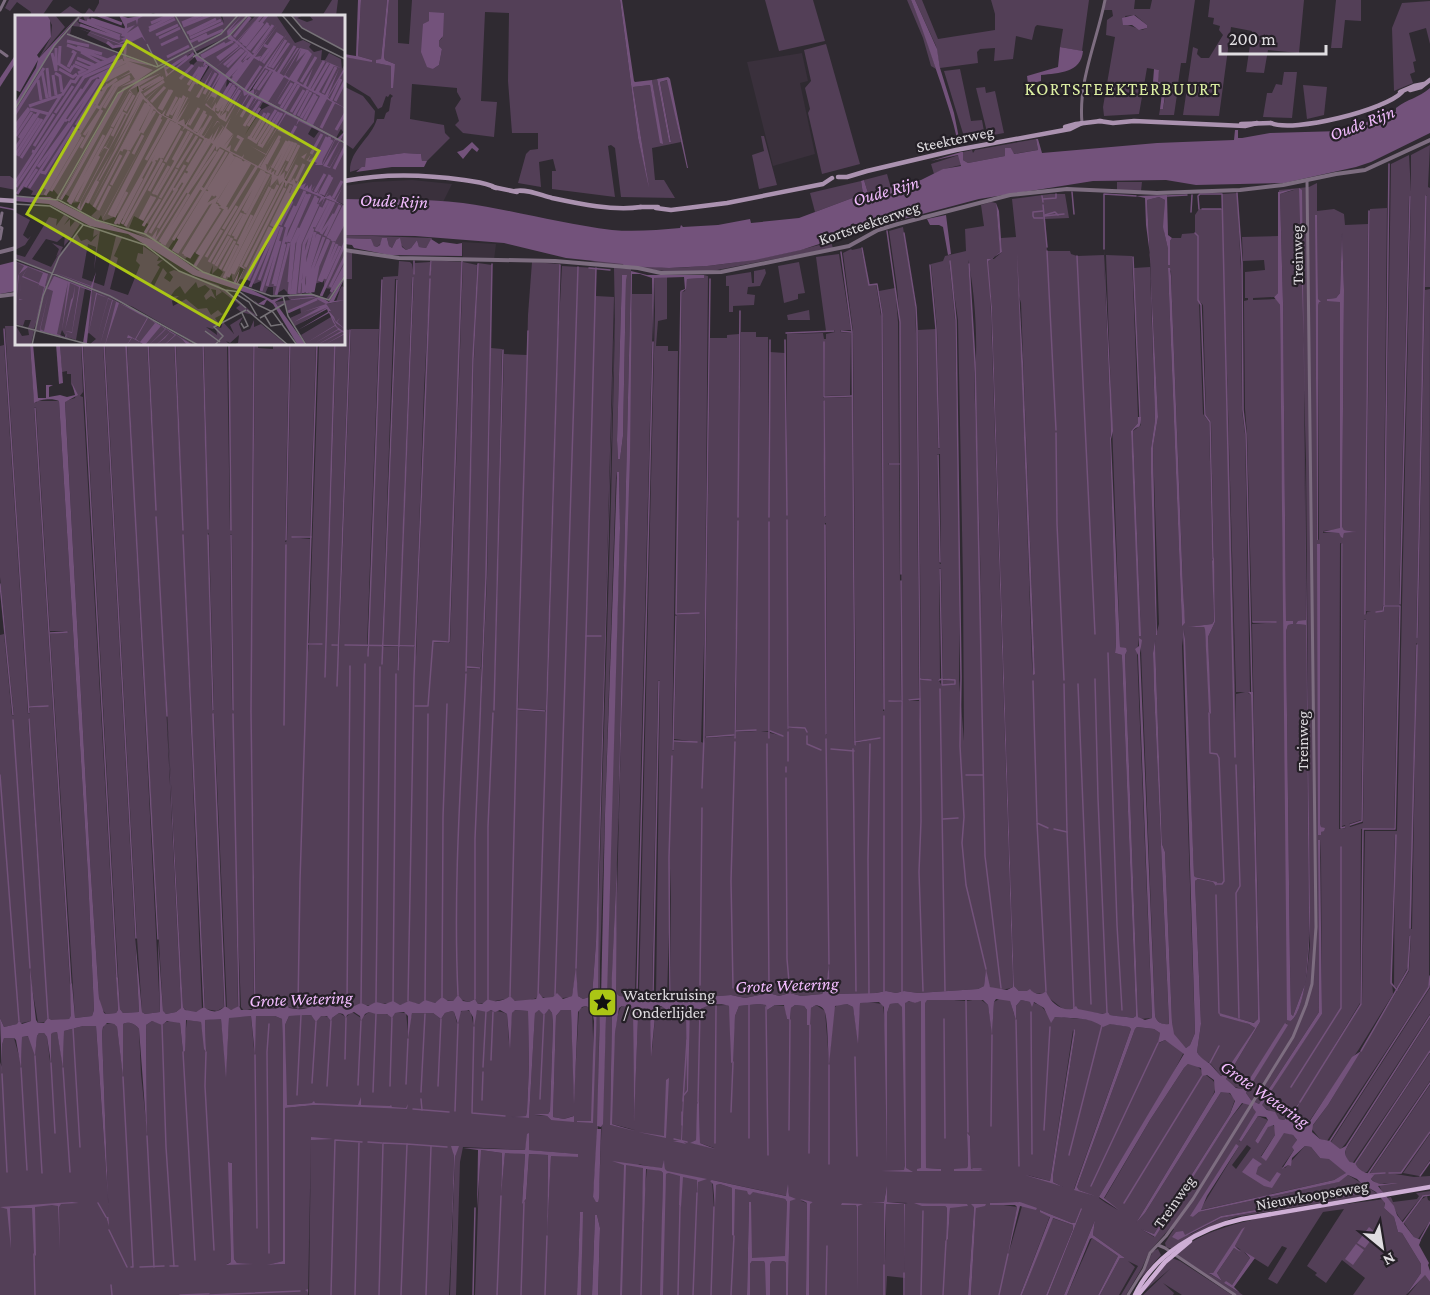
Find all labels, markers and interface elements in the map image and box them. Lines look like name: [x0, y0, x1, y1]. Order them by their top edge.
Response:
inset map: [15, 15, 345, 345]
scale bar: [1220, 18, 1326, 56]
text: 200 m: [1229, 29, 1276, 49]
district label: KORTSTEEKTERBUURT: [1025, 79, 1221, 99]
water label: Oude Rijn: [1327, 101, 1398, 145]
street label: Steekterweg: [915, 122, 996, 156]
water label: Oude Rijn: [851, 172, 922, 211]
water label: Oude Rijn: [360, 190, 428, 213]
street label: Kortsteekterweg: [816, 198, 922, 249]
street label: Treinweg: [1288, 224, 1307, 285]
street label: Treinweg: [1294, 711, 1312, 771]
water label: Grote Wetering: [735, 973, 840, 997]
place label: Waterkruising / Onderlijder: [623, 986, 715, 1022]
water label: Grote Wetering: [249, 987, 354, 1011]
place icon: Waterkruising / Onderlijder: [586, 987, 618, 1019]
water label: Grote Wetering: [1217, 1056, 1314, 1132]
street label: Treinweg: [1150, 1172, 1199, 1232]
street label: Nieuwkoopseweg: [1255, 1177, 1370, 1214]
north arrow: [1352, 1217, 1412, 1277]
text: N: [1380, 1249, 1398, 1270]

